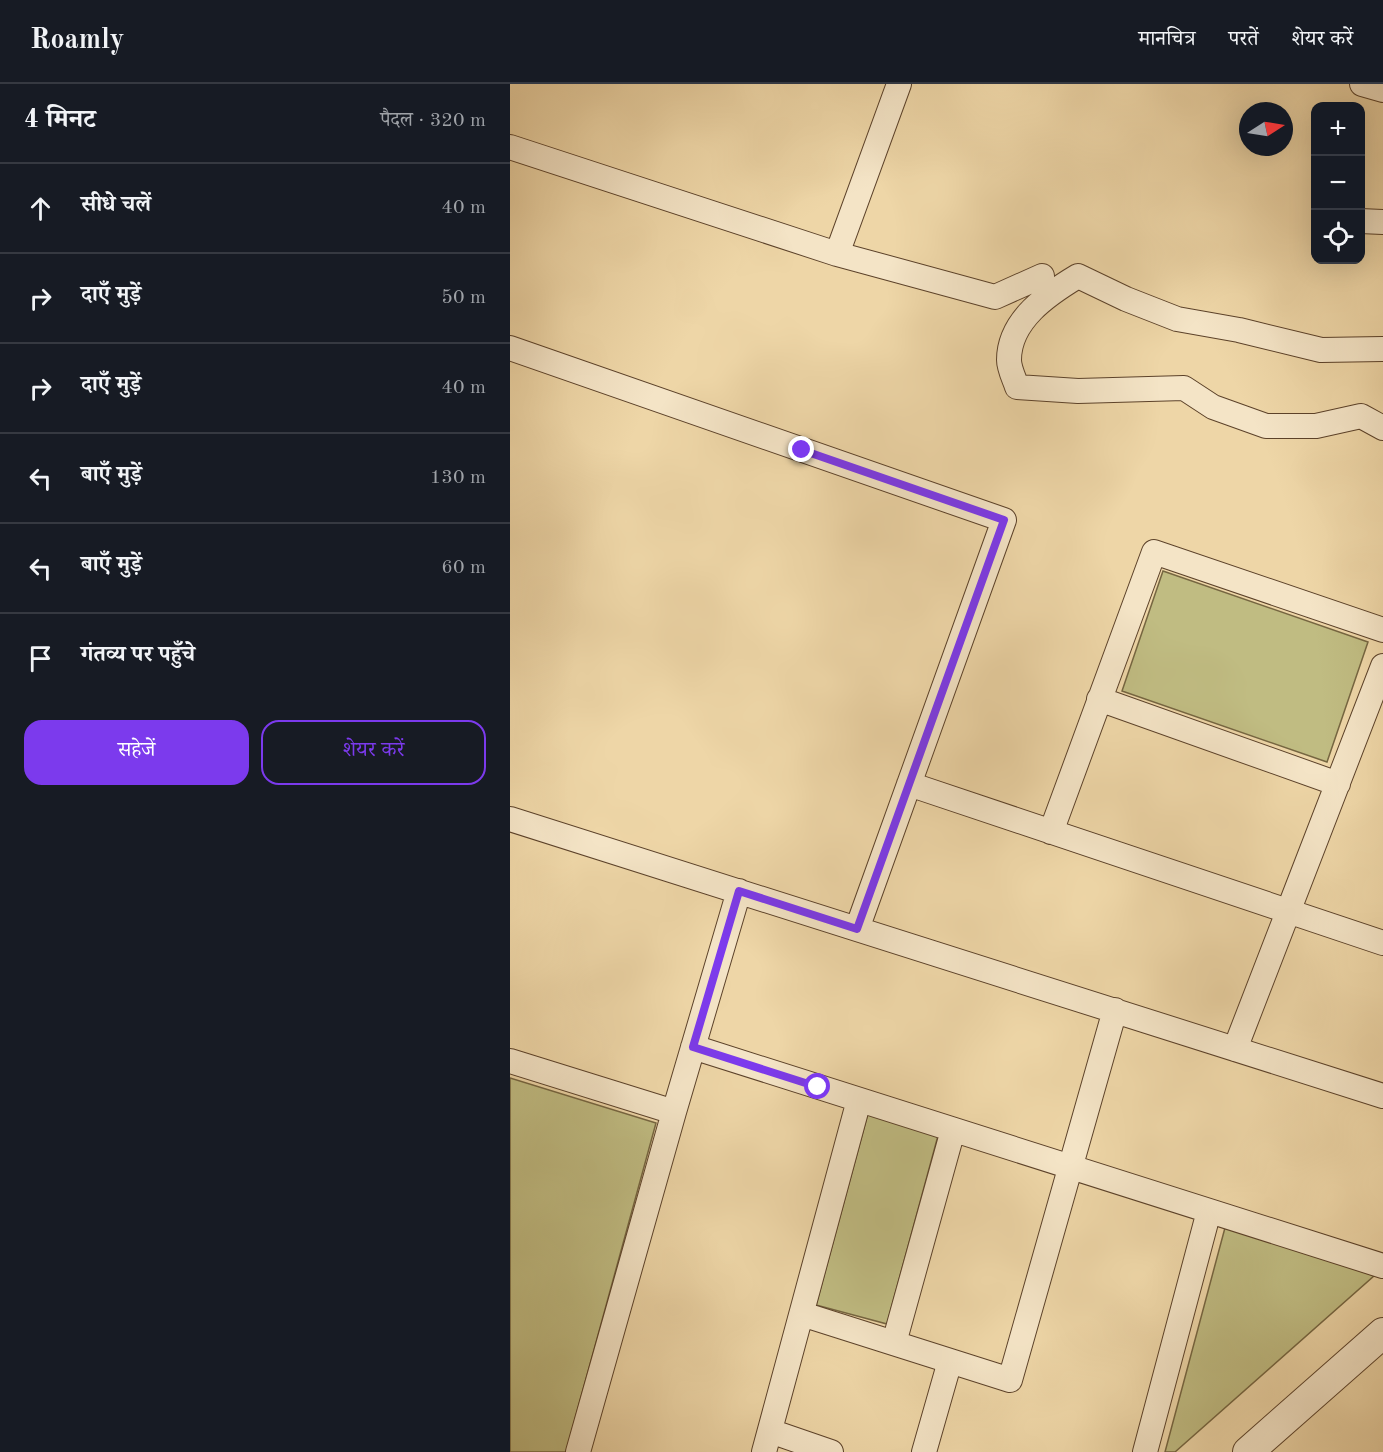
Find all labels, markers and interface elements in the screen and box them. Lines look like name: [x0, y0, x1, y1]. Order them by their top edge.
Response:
text: Roamly: [30, 27, 124, 55]
text: मानचित्र: [1139, 29, 1195, 50]
text: परतें: [1228, 29, 1258, 50]
text: शेयर करें: [1291, 29, 1353, 50]
north arrow: [1239, 102, 1293, 156]
map controls: [1311, 102, 1365, 264]
button: +: [1311, 102, 1365, 156]
text: 4 मिनट: [24, 107, 96, 133]
text: पैदल · 320 m: [380, 111, 486, 131]
button: −: [1311, 156, 1365, 210]
icon: ahead: [24, 192, 57, 225]
text: सीधे चलें: [81, 194, 151, 216]
text: 40 m: [441, 198, 486, 218]
button: locate: [1311, 210, 1365, 264]
icon: right: [24, 282, 57, 315]
text: दाएँ मुड़ें: [81, 284, 141, 306]
text: 50 m: [441, 288, 486, 308]
icon: right: [24, 372, 57, 405]
text: दाएँ मुड़ें: [81, 374, 141, 396]
text: 40 m: [441, 378, 486, 398]
route end: [788, 436, 814, 462]
icon: left: [24, 462, 57, 495]
text: बाएँ मुड़ें: [81, 464, 142, 486]
text: 130 m: [430, 468, 486, 488]
icon: left: [24, 552, 57, 585]
text: बाएँ मुड़ें: [81, 554, 142, 576]
text: 60 m: [441, 558, 486, 578]
icon: arrive: [24, 642, 57, 675]
text: गंतव्य पर पहुँचे: [81, 644, 195, 666]
button: सहेजें: [24, 720, 249, 785]
button: शेयर करें: [261, 720, 486, 785]
route start: [804, 1073, 830, 1099]

